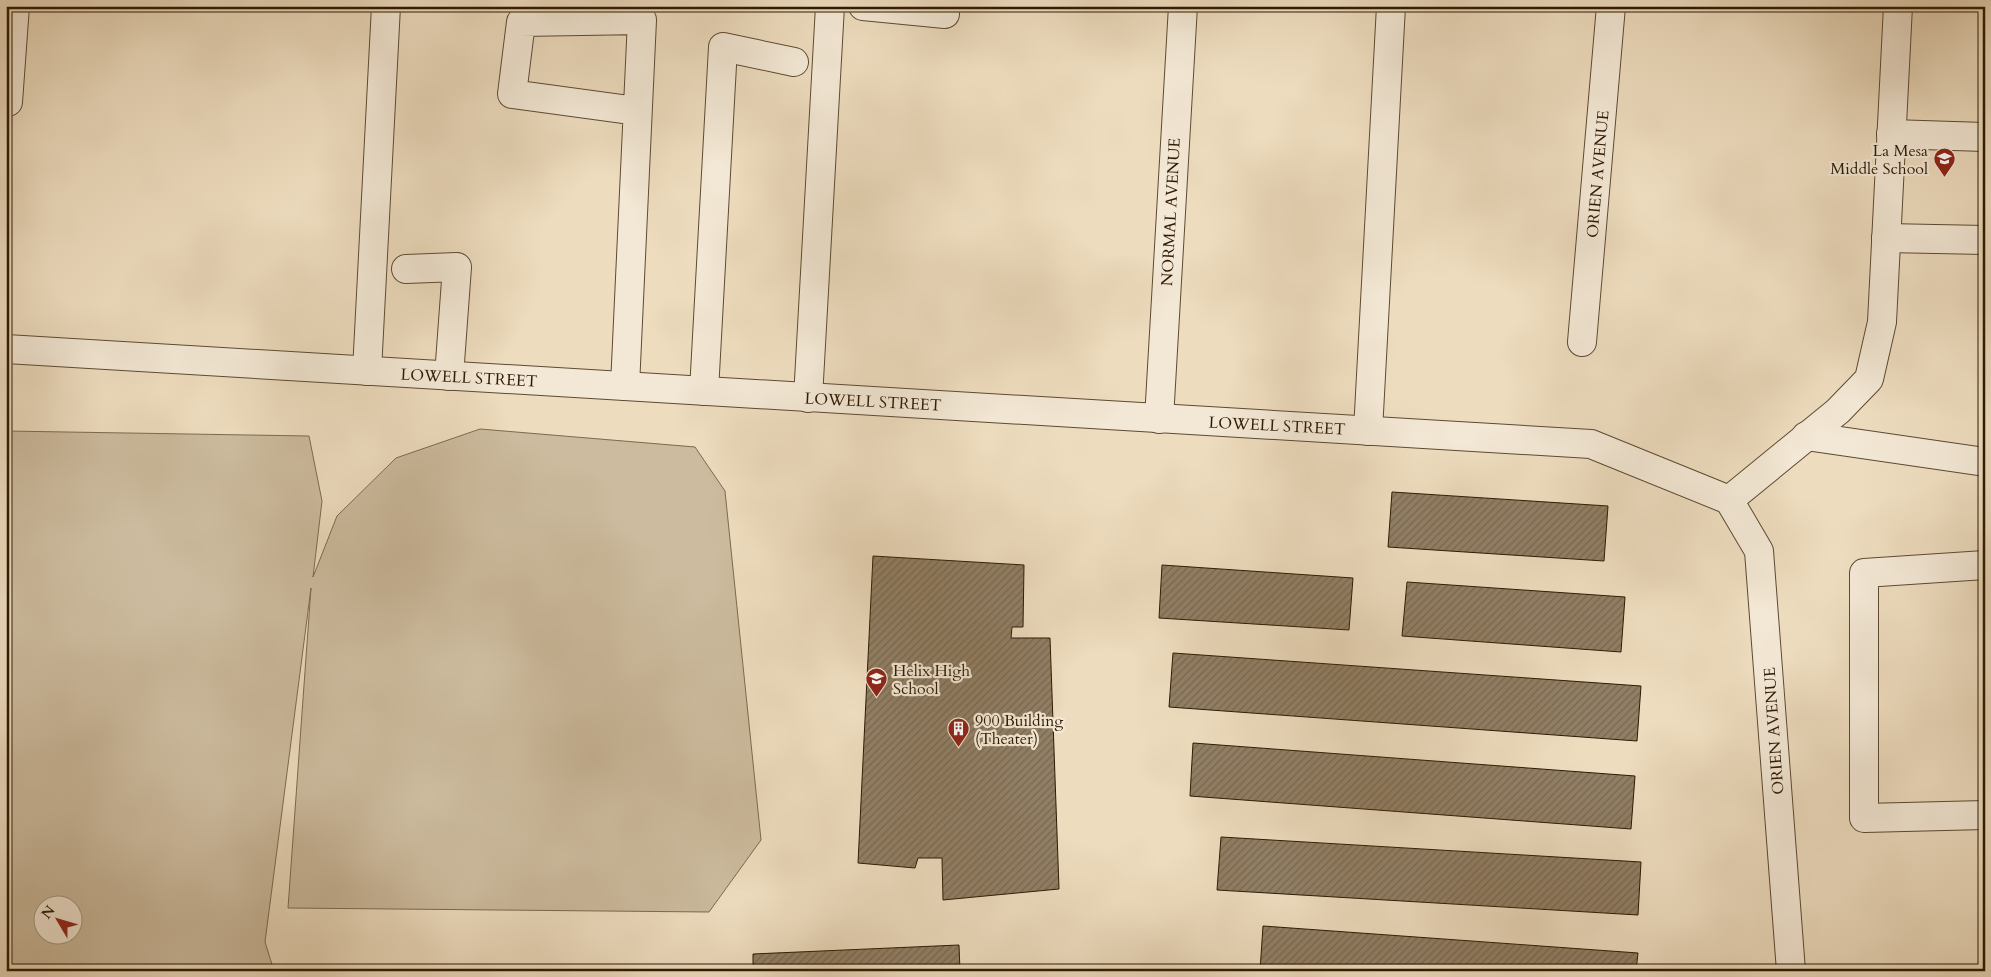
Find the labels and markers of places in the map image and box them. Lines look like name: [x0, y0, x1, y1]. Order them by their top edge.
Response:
place label: La Mesa Middle School: [1830, 140, 1928, 180]
school or university icon: La Mesa Middle School: [1932, 147, 1956, 178]
place label: Helix High School: [893, 660, 970, 700]
school or university icon: Helix High School: [865, 667, 889, 698]
place label: 900 Building (Theater): [975, 710, 1063, 750]
building icon: 900 Building (Theater): [947, 717, 971, 748]

